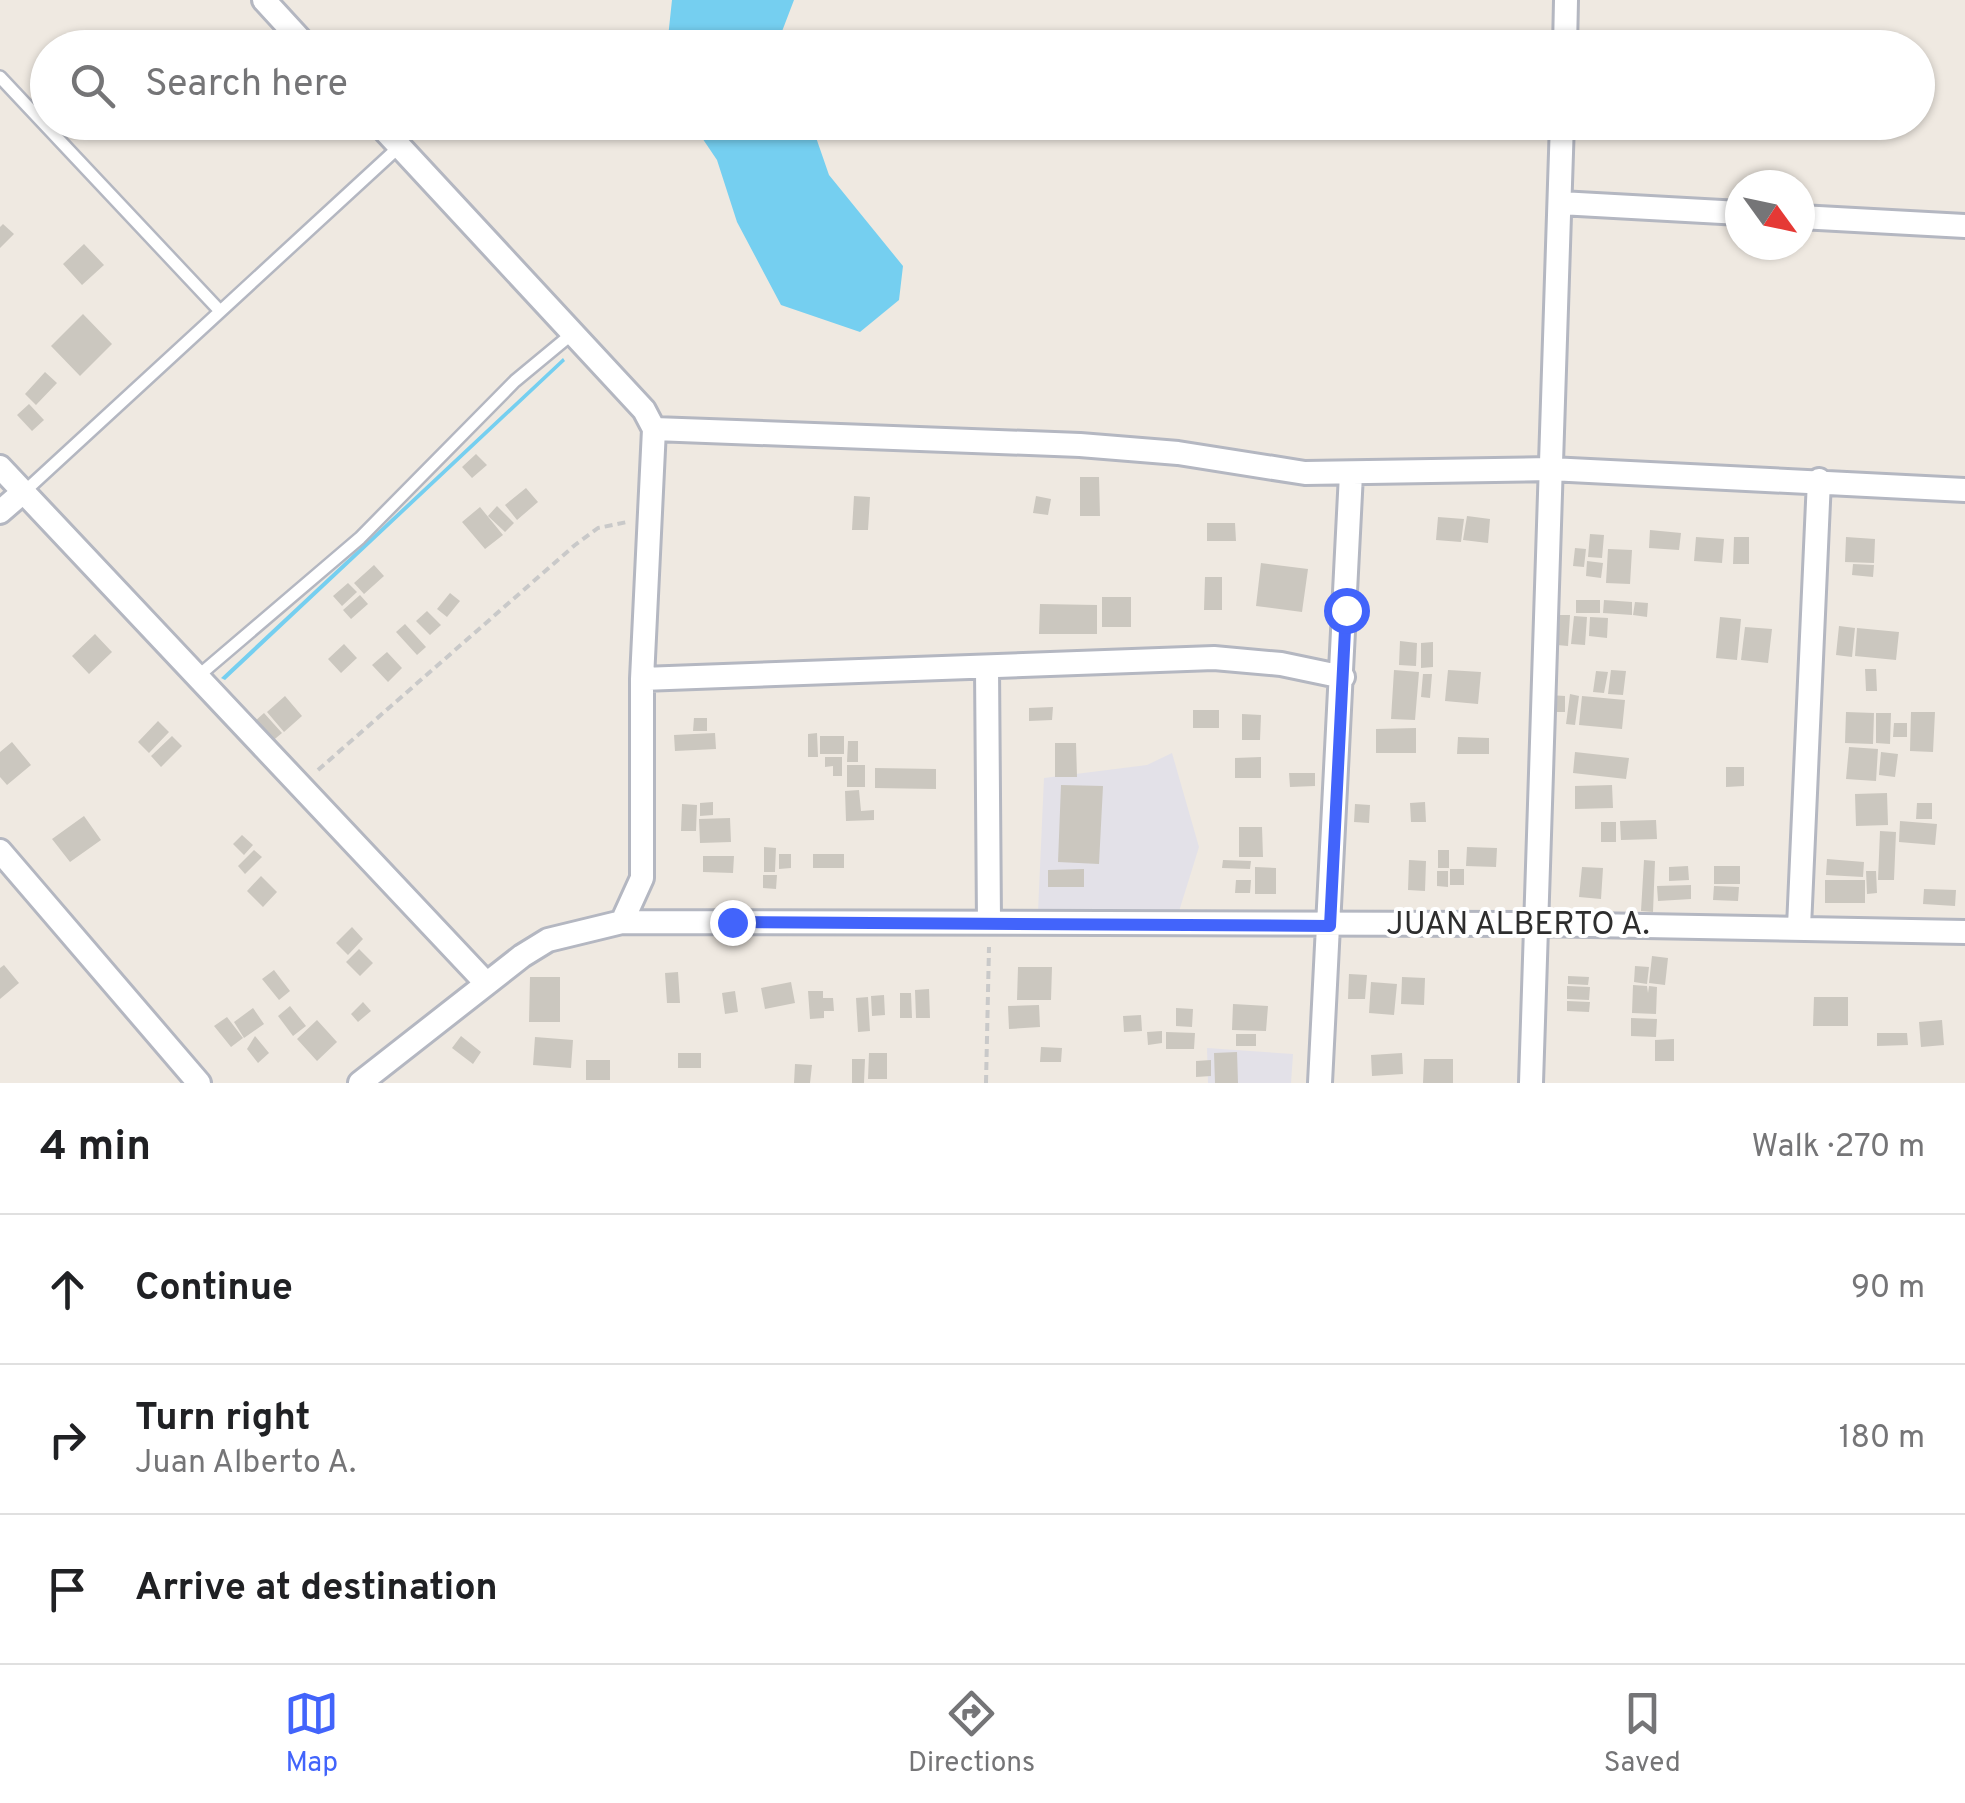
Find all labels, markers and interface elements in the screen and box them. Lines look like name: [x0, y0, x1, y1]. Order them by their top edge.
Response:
search box: [30, 30, 1935, 140]
icon: search: [65, 58, 120, 113]
text: Search here: [145, 61, 348, 110]
north arrow: [1725, 170, 1815, 260]
route start: [1324, 588, 1370, 634]
route end: [710, 900, 756, 946]
street label: JUAN ALBERTO A.: [1386, 906, 1650, 946]
text: 4 min: [40, 1122, 151, 1175]
text: Walk · 270 m: [1751, 1128, 1925, 1168]
icon: ahead: [40, 1262, 95, 1317]
text: Continue: [135, 1265, 293, 1314]
text: 90 m: [1851, 1269, 1925, 1309]
text: Turn right: [135, 1395, 310, 1444]
icon: right: [40, 1412, 95, 1467]
text: 180 m: [1839, 1419, 1925, 1459]
text: Juan Alberto A.: [135, 1444, 356, 1484]
icon: arrive: [40, 1562, 95, 1617]
text: Arrive at destination: [135, 1565, 498, 1614]
tab: Map: [284, 1686, 339, 1782]
tab: Directions: [908, 1686, 1035, 1782]
tab: Saved: [1604, 1686, 1681, 1782]

